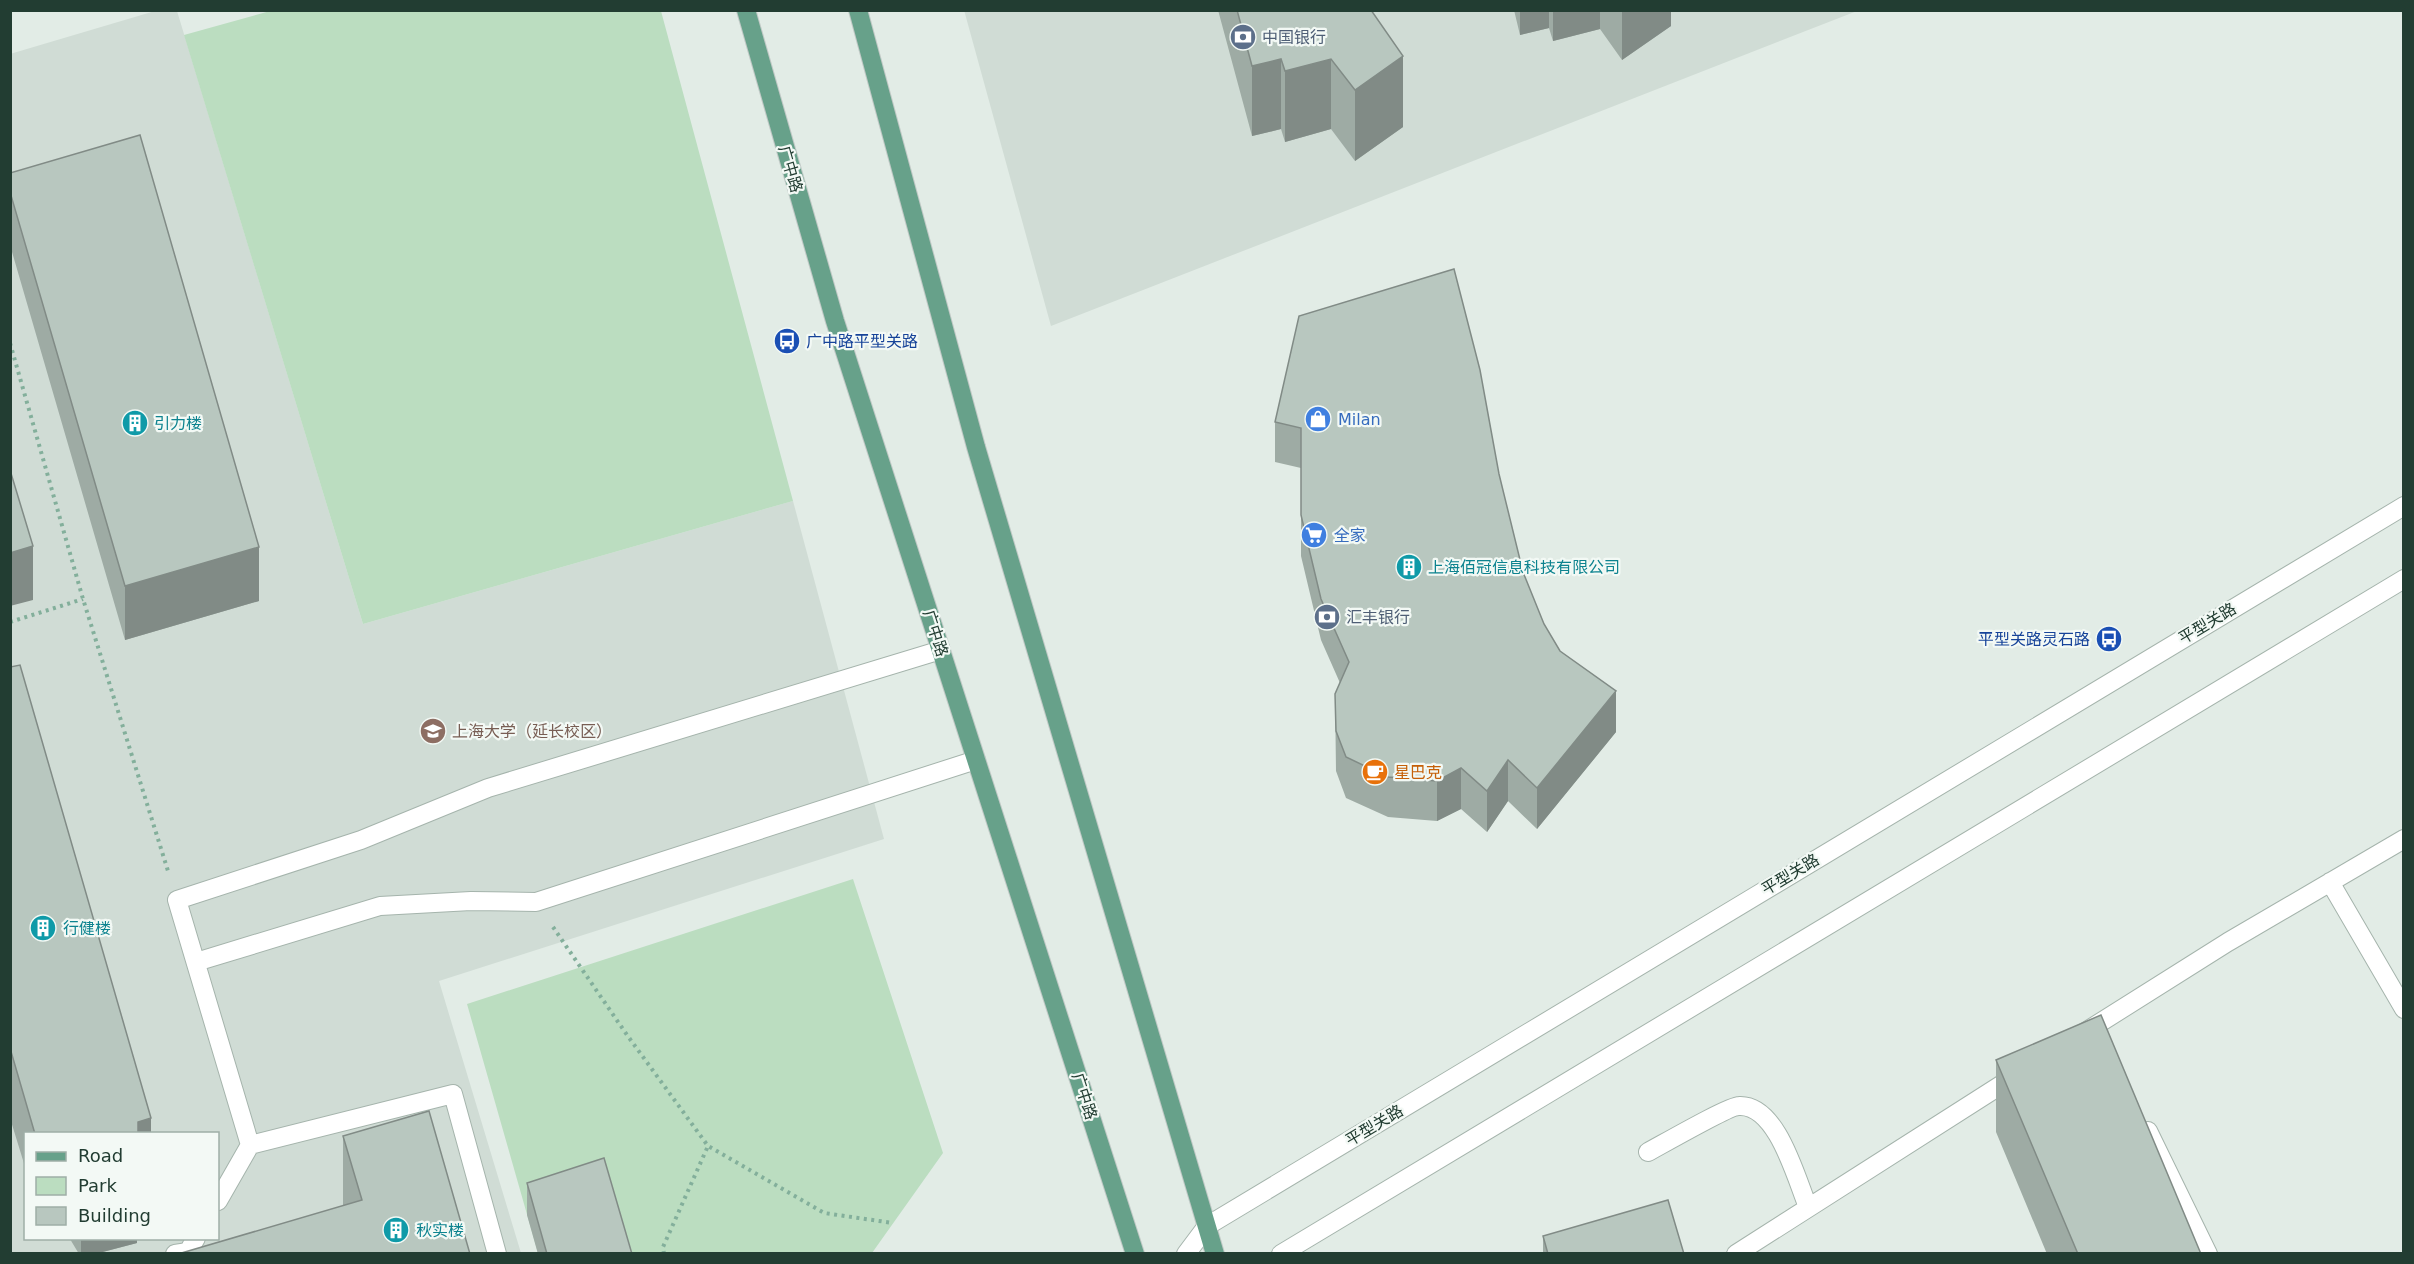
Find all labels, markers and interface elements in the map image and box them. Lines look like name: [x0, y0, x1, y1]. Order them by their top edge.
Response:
bank icon: 中国银行: [1228, 22, 1258, 52]
place label: 中国银行: [1262, 28, 1326, 47]
street label: 广中路: [775, 143, 806, 195]
bus stop icon: 广中路平型关路: [772, 326, 802, 356]
place label: 广中路平型关路: [806, 332, 918, 351]
shop icon: Milan: [1303, 404, 1333, 434]
building icon: 引力楼: [120, 408, 150, 438]
place label: Milan: [1338, 410, 1381, 429]
place label: 引力楼: [154, 414, 202, 433]
supermarket icon: 全家: [1299, 520, 1329, 550]
place label: 全家: [1334, 526, 1366, 545]
building icon: 上海佰冠信息科技有限公司: [1394, 552, 1424, 582]
place label: 上海佰冠信息科技有限公司: [1428, 558, 1620, 577]
street label: 平型关路: [2175, 599, 2240, 648]
bank icon: 汇丰银行: [1312, 602, 1342, 632]
street label: 广中路: [919, 607, 952, 659]
place label: 汇丰银行: [1346, 608, 1410, 627]
bus stop icon: 平型关路灵石路: [2094, 624, 2124, 654]
place label: 平型关路灵石路: [1978, 630, 2090, 649]
school or university icon: 上海大学（延长校区）: [418, 716, 448, 746]
place label: 上海大学（延长校区）: [452, 722, 612, 741]
cafe icon: 星巴克: [1360, 757, 1390, 787]
place label: 星巴克: [1394, 763, 1442, 782]
street label: 平型关路: [1758, 850, 1823, 899]
building icon: 行健楼: [28, 913, 58, 943]
place label: 行健楼: [63, 919, 111, 938]
street label: 广中路: [1068, 1070, 1101, 1122]
street label: 平型关路: [1342, 1101, 1407, 1150]
legend: [24, 1132, 219, 1240]
text: Road: [78, 1145, 123, 1166]
text: Park: [78, 1175, 117, 1196]
text: Building: [78, 1205, 151, 1226]
building icon: 秋实楼: [381, 1215, 411, 1245]
place label: 秋实楼: [416, 1221, 464, 1240]

